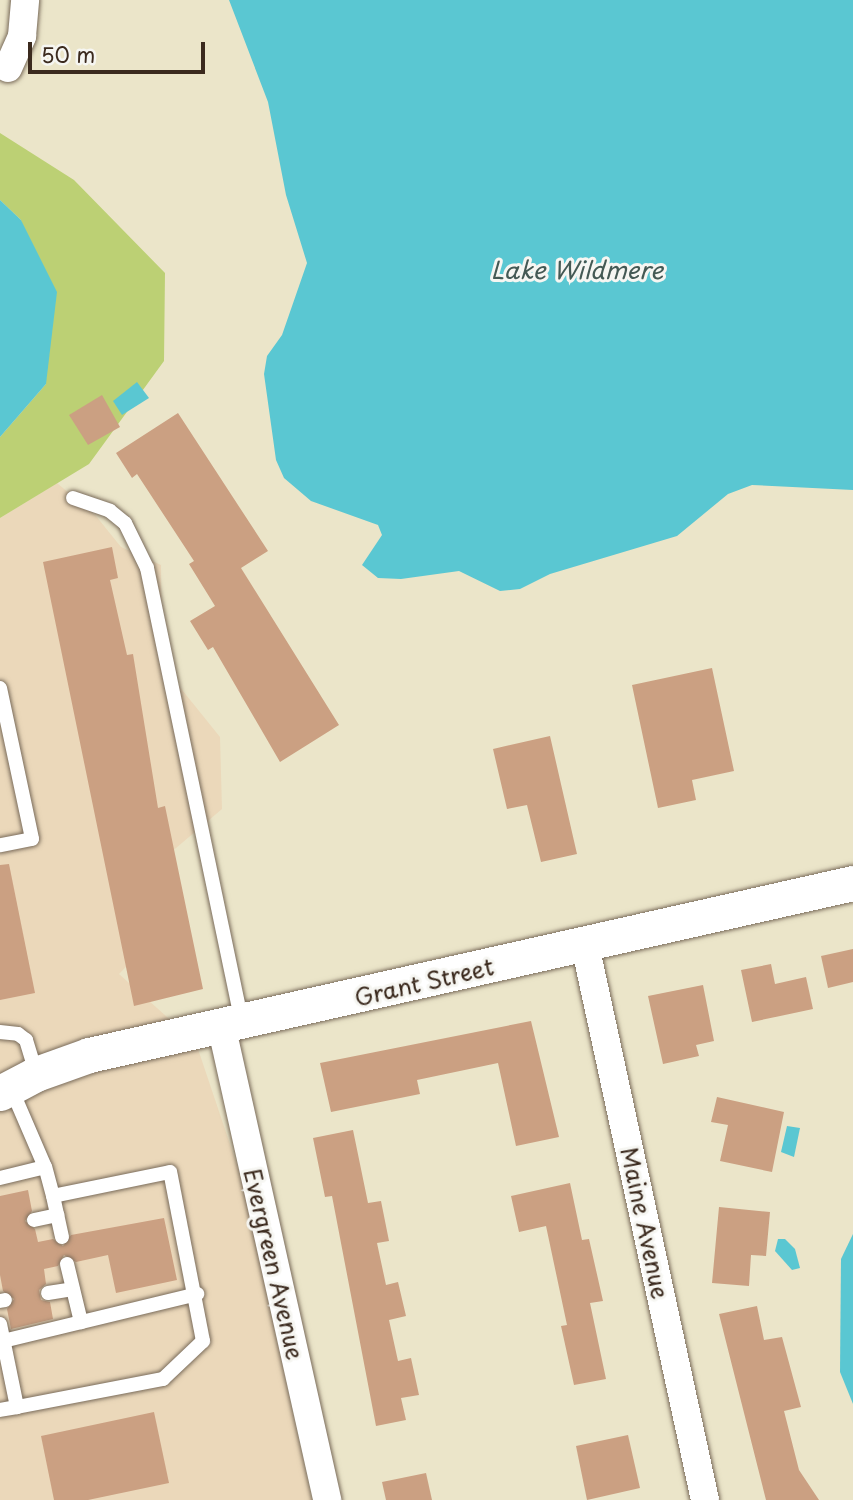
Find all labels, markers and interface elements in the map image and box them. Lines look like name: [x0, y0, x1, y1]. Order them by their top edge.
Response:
scale bar: [32, 28, 208, 72]
text: 50 m: [41, 38, 95, 70]
water label: Lake Wildmere: [490, 256, 664, 284]
street label: Grant Street: [352, 953, 496, 1011]
street label: Maine Avenue: [615, 1144, 675, 1302]
street label: Evergreen Avenue: [238, 1165, 310, 1363]

